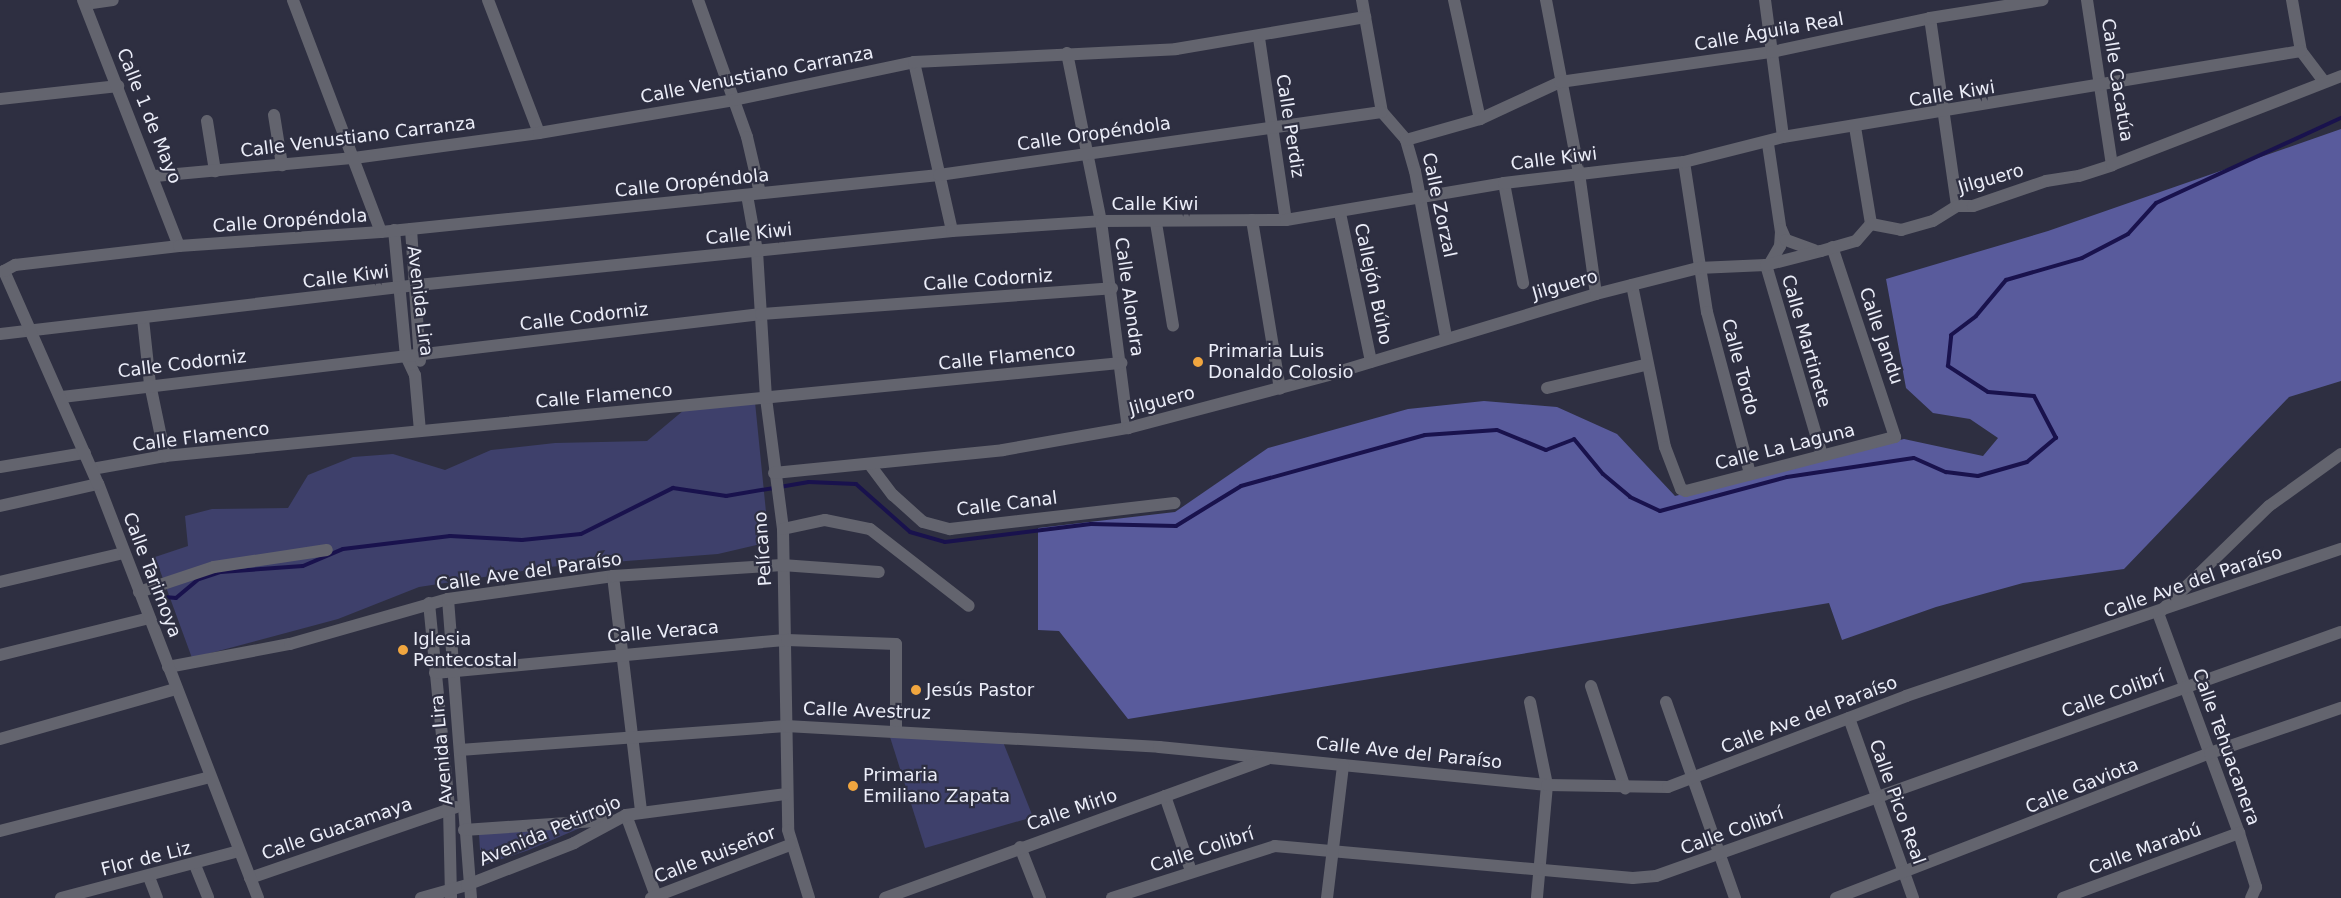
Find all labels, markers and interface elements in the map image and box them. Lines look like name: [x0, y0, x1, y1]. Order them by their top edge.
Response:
street label: Calle Águila Real: [1693, 8, 1845, 56]
street label: Calle Cacatúa: [2097, 17, 2137, 143]
street label: Calle Venustiano Carranza: [639, 42, 875, 108]
street label: Calle 1 de Mayo: [112, 45, 186, 187]
street label: Calle Perdiz: [1271, 73, 1309, 179]
street label: Calle Kiwi: [1907, 77, 1997, 111]
street label: Calle Venustiano Carranza: [239, 112, 477, 162]
street label: Calle Oropéndola: [1016, 113, 1172, 155]
street label: Calle Kiwi: [1510, 143, 1598, 175]
street label: Calle Zorzal: [1417, 151, 1461, 259]
street label: Jilguero: [1956, 159, 2026, 199]
street label: Calle Oropéndola: [614, 164, 770, 202]
street label: Calle Kiwi: [1112, 193, 1198, 215]
street label: Calle Oropéndola: [212, 205, 368, 237]
street label: Calle Kiwi: [705, 219, 793, 249]
street label: Callejón Búho: [1350, 221, 1396, 347]
street label: Calle Alondra: [1110, 236, 1148, 358]
street label: Avenida Lira: [403, 245, 437, 357]
street label: Calle Kiwi: [302, 261, 390, 293]
street label: Calle Codorniz: [923, 265, 1053, 295]
street label: Jilguero: [1530, 265, 1600, 305]
street label: Calle Martinete: [1777, 272, 1835, 410]
street label: Calle Jandu: [1854, 285, 1908, 387]
street label: Calle Codorniz: [518, 298, 650, 336]
street label: Calle Tordo: [1717, 316, 1763, 418]
street label: Calle Flamenco: [937, 339, 1077, 375]
place label: Primaria Luis Donaldo Colosio: [1208, 341, 1353, 384]
street label: Calle Codorniz: [116, 345, 248, 383]
marker: Primaria Luis Donaldo Colosio: [1192, 356, 1204, 368]
street label: Calle Flamenco: [534, 379, 674, 413]
street label: Jilguero: [1127, 382, 1197, 420]
street label: Calle Flamenco: [131, 418, 271, 456]
street label: Calle La Laguna: [1713, 419, 1857, 475]
street label: Calle Canal: [955, 487, 1059, 521]
street label: Calle Tarimoya: [118, 509, 186, 641]
street label: Pelícano: [750, 511, 776, 587]
street label: Calle Ave del Paraíso: [2101, 541, 2285, 623]
street label: Calle Ave del Paraíso: [435, 548, 623, 596]
street label: Calle Veraca: [606, 616, 720, 648]
place label: Iglesia Pentecostal: [413, 629, 517, 672]
marker: Iglesia Pentecostal: [397, 644, 409, 656]
street label: Calle Colibrí: [2059, 665, 2167, 723]
street label: Calle Tehuacanera: [2188, 666, 2264, 828]
street label: Calle Ave del Paraíso: [1718, 671, 1900, 759]
place label: Jesús Pastor: [926, 679, 1034, 701]
marker: Jesús Pastor: [910, 684, 922, 696]
street label: Avenida Lira: [426, 694, 458, 806]
street label: Calle Avestruz: [803, 698, 931, 724]
street label: Calle Ave del Paraíso: [1315, 732, 1503, 774]
street label: Calle Pico Real: [1864, 737, 1930, 867]
street label: Calle Gaviota: [2022, 753, 2142, 819]
place label: Primaria Emiliano Zapata: [863, 765, 1010, 808]
marker: Primaria Emiliano Zapata: [847, 780, 859, 792]
street label: Calle Mirlo: [1024, 784, 1120, 836]
street label: Avenida Petirrojo: [476, 791, 624, 871]
street label: Calle Guacamaya: [259, 793, 415, 865]
street label: Calle Colibrí: [1678, 802, 1786, 860]
street label: Calle Marabú: [2086, 819, 2204, 879]
street label: Calle Ruiseñor: [651, 822, 779, 888]
street label: Calle Colibrí: [1147, 823, 1257, 877]
street label: Flor de Liz: [99, 837, 193, 881]

